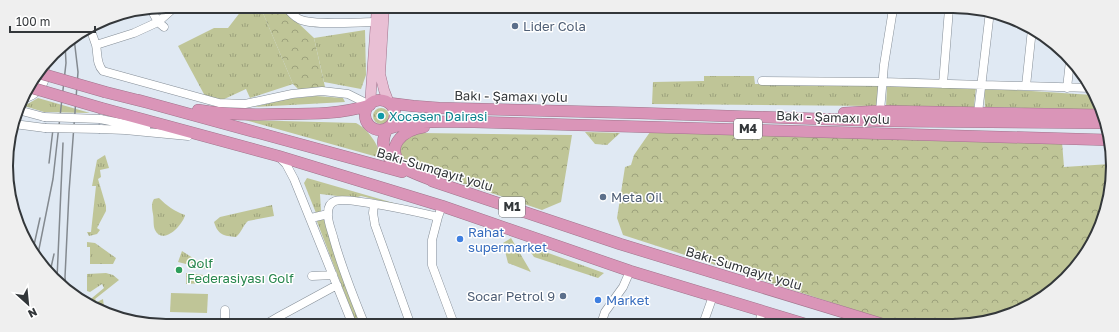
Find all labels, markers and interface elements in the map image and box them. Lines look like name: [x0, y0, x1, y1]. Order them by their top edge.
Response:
scale bar: [10, 8, 95, 34]
text: 100 m: [16, 14, 50, 29]
place label: Lider Cola: [523, 18, 586, 34]
marker: Lider Cola: [510, 21, 520, 31]
street label: Bakı - Şamaxı yolu: [454, 87, 568, 105]
street label: Bakı - Şamaxı yolu: [776, 107, 890, 127]
place label: Xocəsən Dairəsi: [389, 108, 487, 124]
marker: Xocəsən Dairəsi: [376, 111, 386, 121]
road number: M4: [734, 119, 762, 139]
street label: Bakı-Sumqayıt yolu: [375, 144, 495, 194]
place label: Meta Oil: [611, 189, 663, 205]
marker: Meta Oil: [598, 192, 608, 202]
road number: M1: [499, 197, 525, 217]
place label: Rahat supermarket: [468, 224, 547, 255]
marker: Rahat supermarket: [455, 234, 465, 244]
street label: Bakı-Sumqayıt yolu: [684, 243, 804, 293]
place label: Qolf Federasiyası Golf: [187, 255, 294, 286]
marker: Qolf Federasiyası Golf: [174, 265, 184, 275]
north arrow: [8, 284, 48, 324]
place label: Socar Petrol 9: [467, 288, 555, 304]
marker: Socar Petrol 9: [558, 291, 568, 301]
place label: Market: [606, 292, 649, 308]
marker: Market: [593, 295, 603, 305]
text: N: [26, 306, 39, 321]

